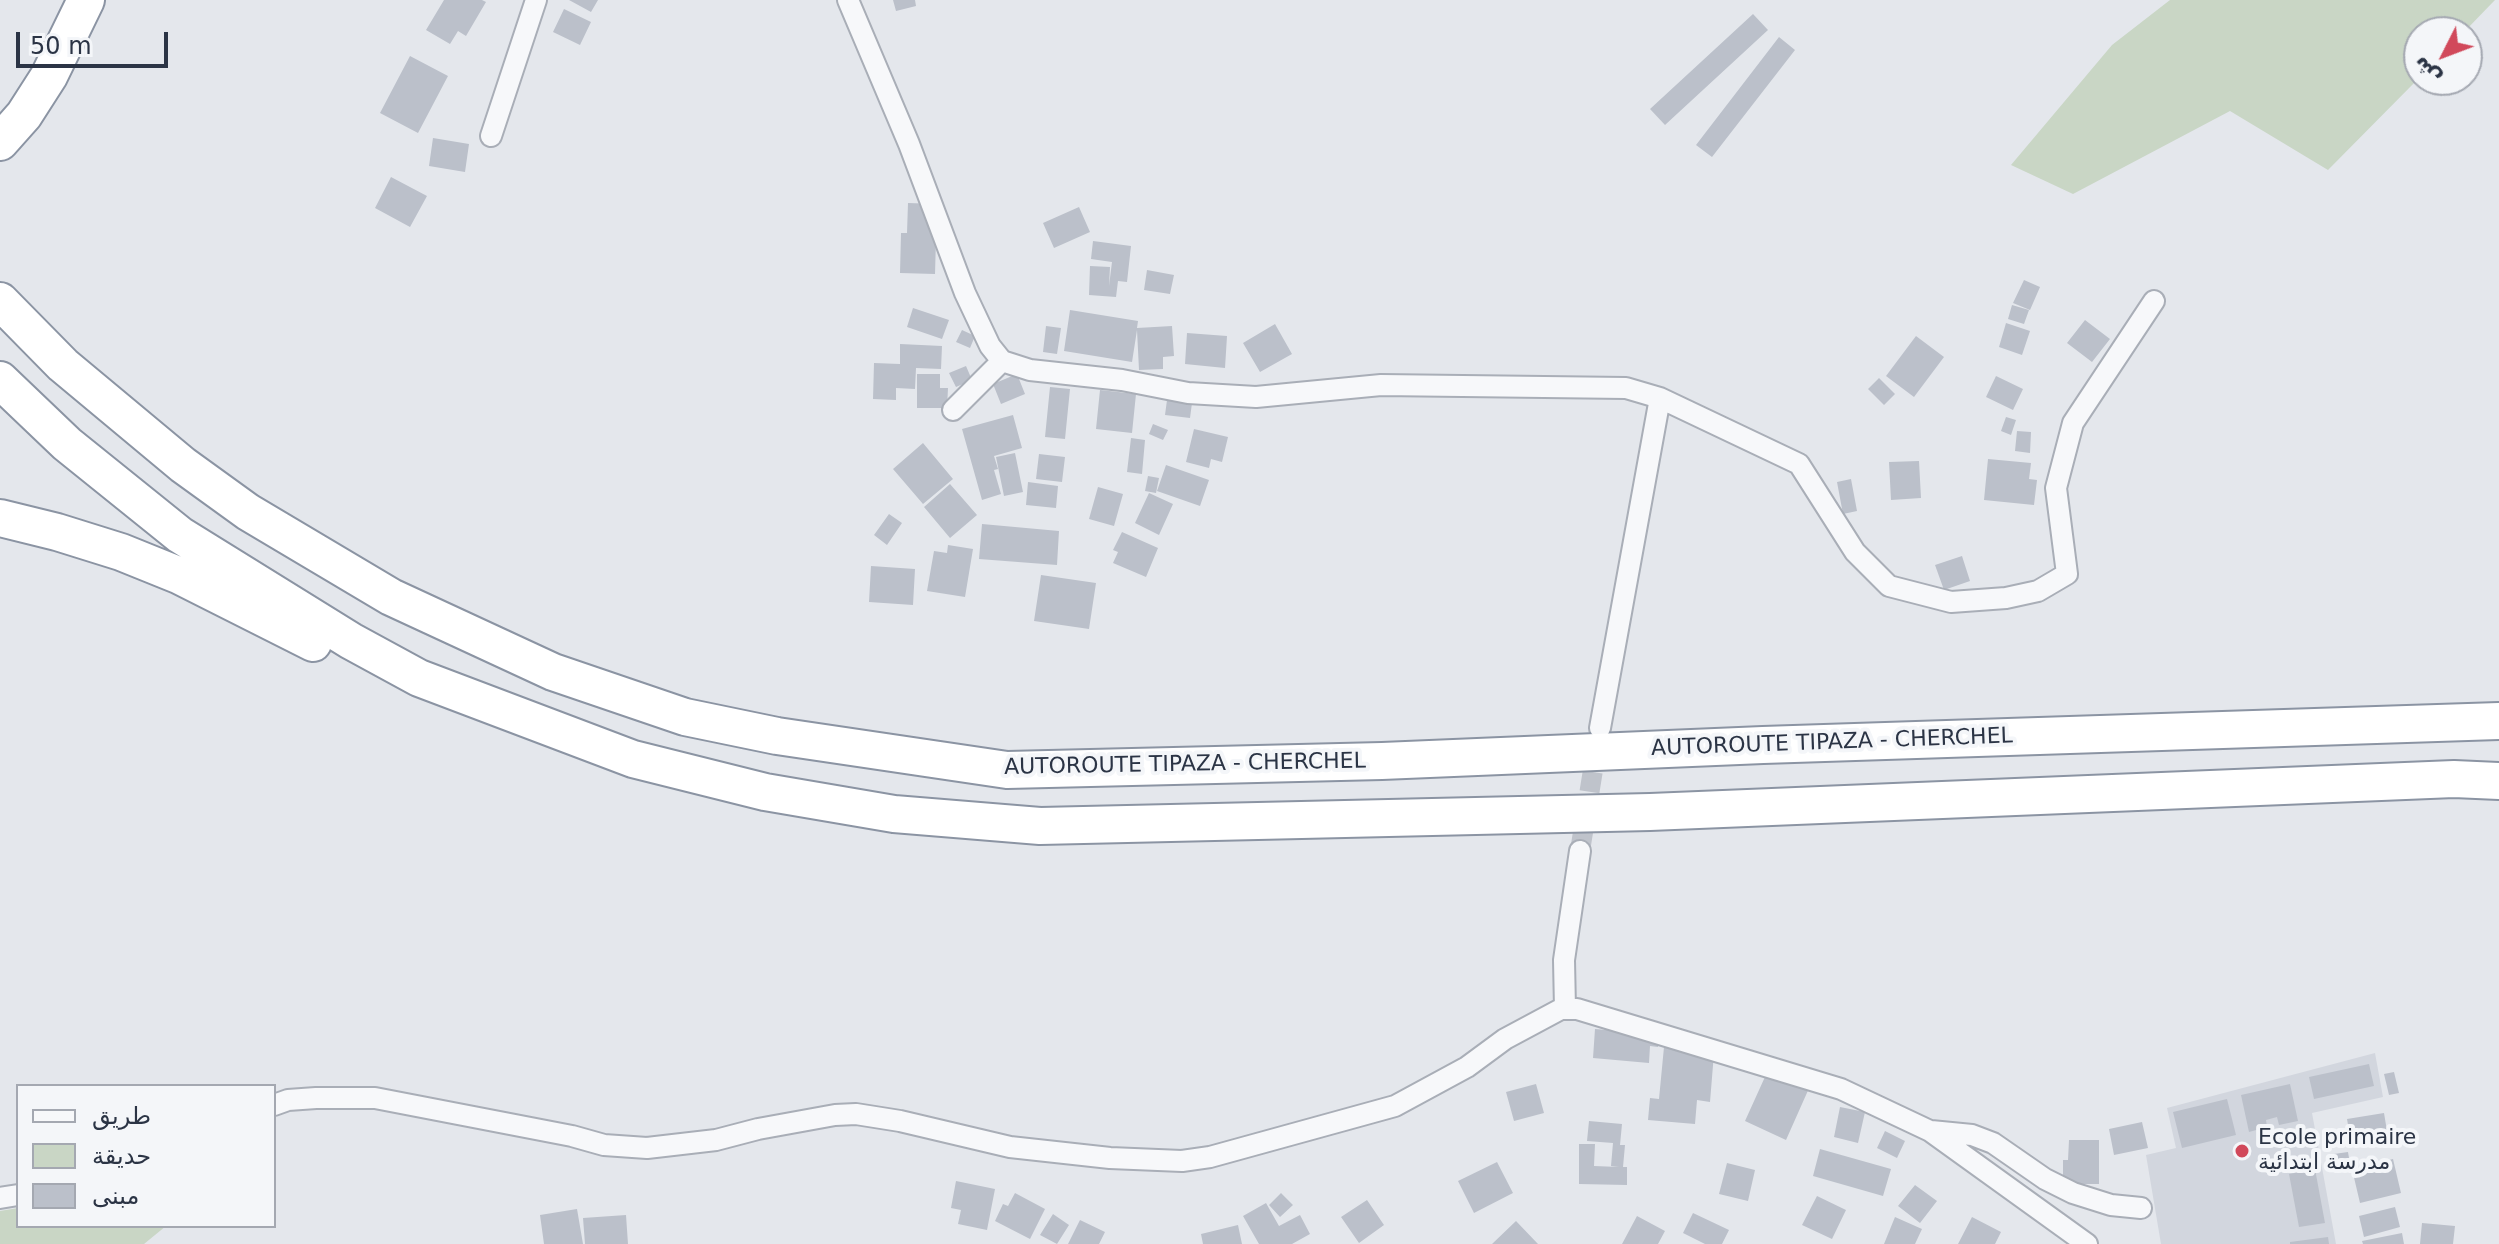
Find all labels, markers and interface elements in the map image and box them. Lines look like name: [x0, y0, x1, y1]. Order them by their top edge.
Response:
scale bar: [20, 16, 172, 66]
north arrow: [2403, 16, 2483, 96]
text: 50 m: [30, 32, 92, 60]
text: ش: [2407, 51, 2446, 91]
street label: AUTOROUTE TIPAZA - CHERCHEL: [1651, 723, 2013, 763]
street label: AUTOROUTE TIPAZA - CHERCHEL: [1004, 749, 1366, 781]
legend: [16, 1084, 276, 1228]
text: طريق: [92, 1102, 151, 1130]
place label: Ecole primaire مدرسة ابتدائية: [2258, 1125, 2416, 1176]
text: حديقة: [92, 1142, 151, 1170]
marker: Ecole primaire مدرسة ابتدائية: [2233, 1142, 2251, 1160]
text: مبنى: [92, 1182, 139, 1210]

